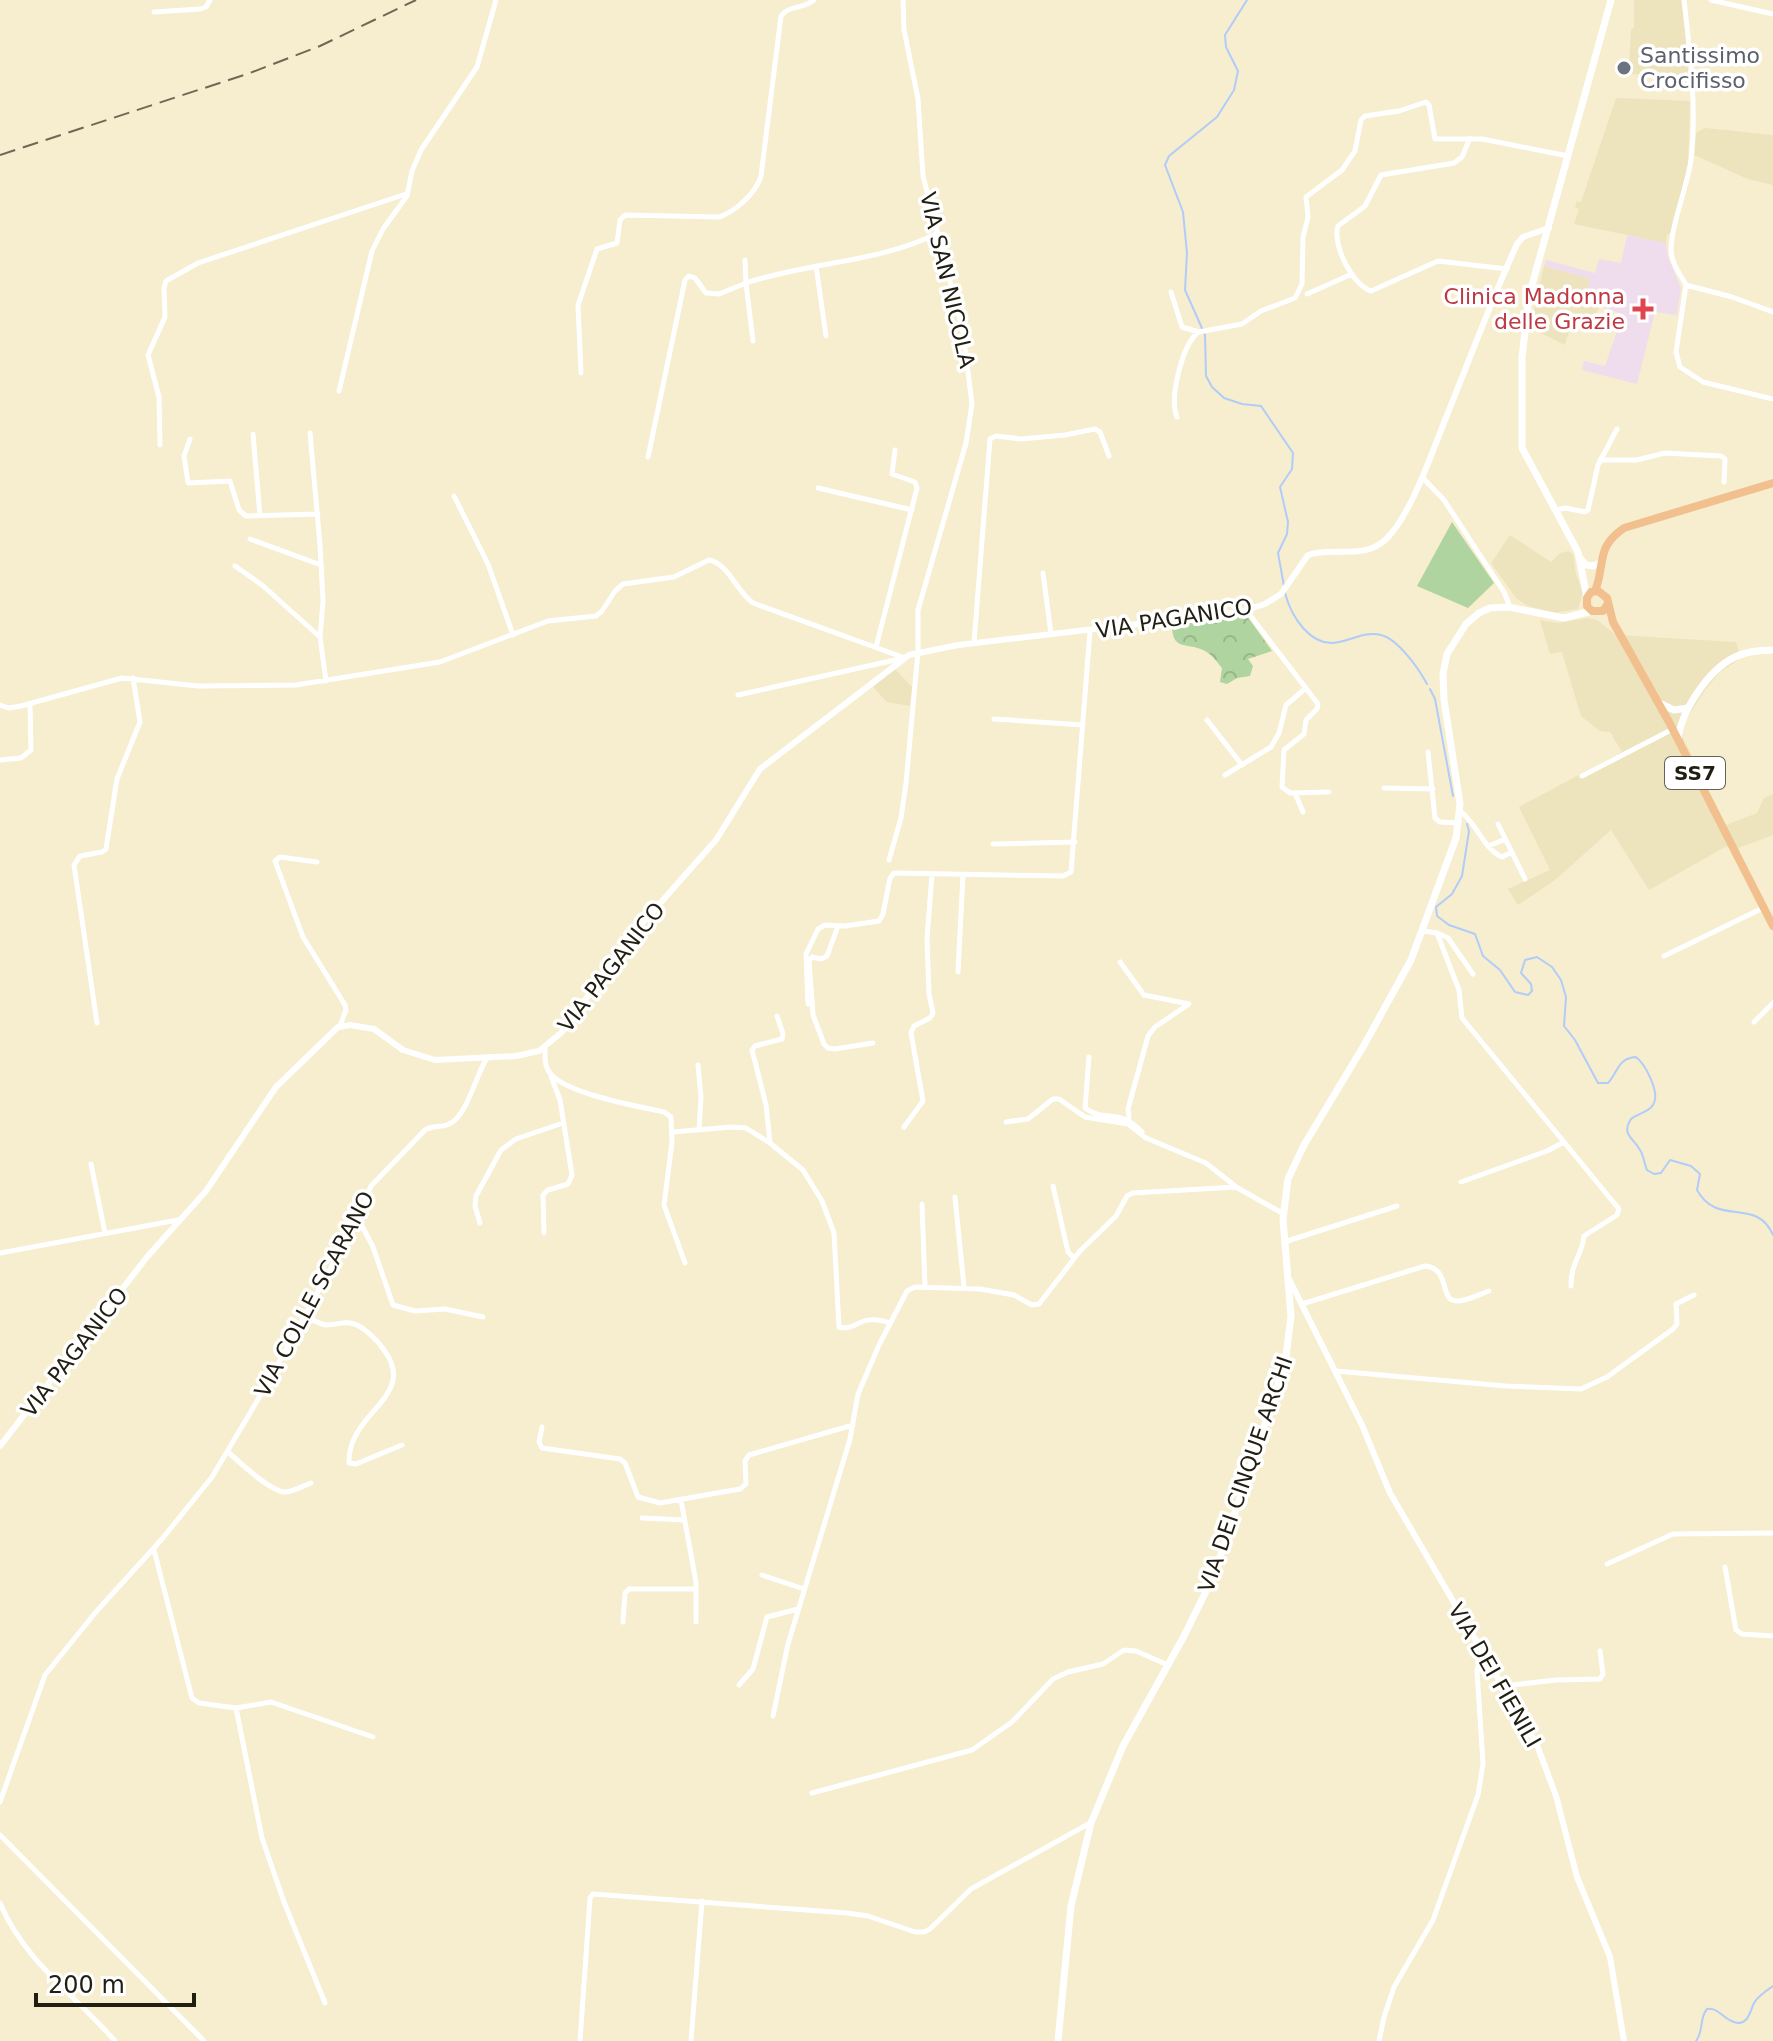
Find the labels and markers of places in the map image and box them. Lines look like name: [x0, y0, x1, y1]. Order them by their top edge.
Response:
place label: Santissimo Crocifisso: [1640, 43, 1760, 93]
marker: Santissimo Crocifisso: [1615, 59, 1633, 77]
place label: Clinica Madonna delle Grazie: [1444, 284, 1625, 334]
marker: Clinica Madonna delle Grazie: [1632, 298, 1654, 320]

